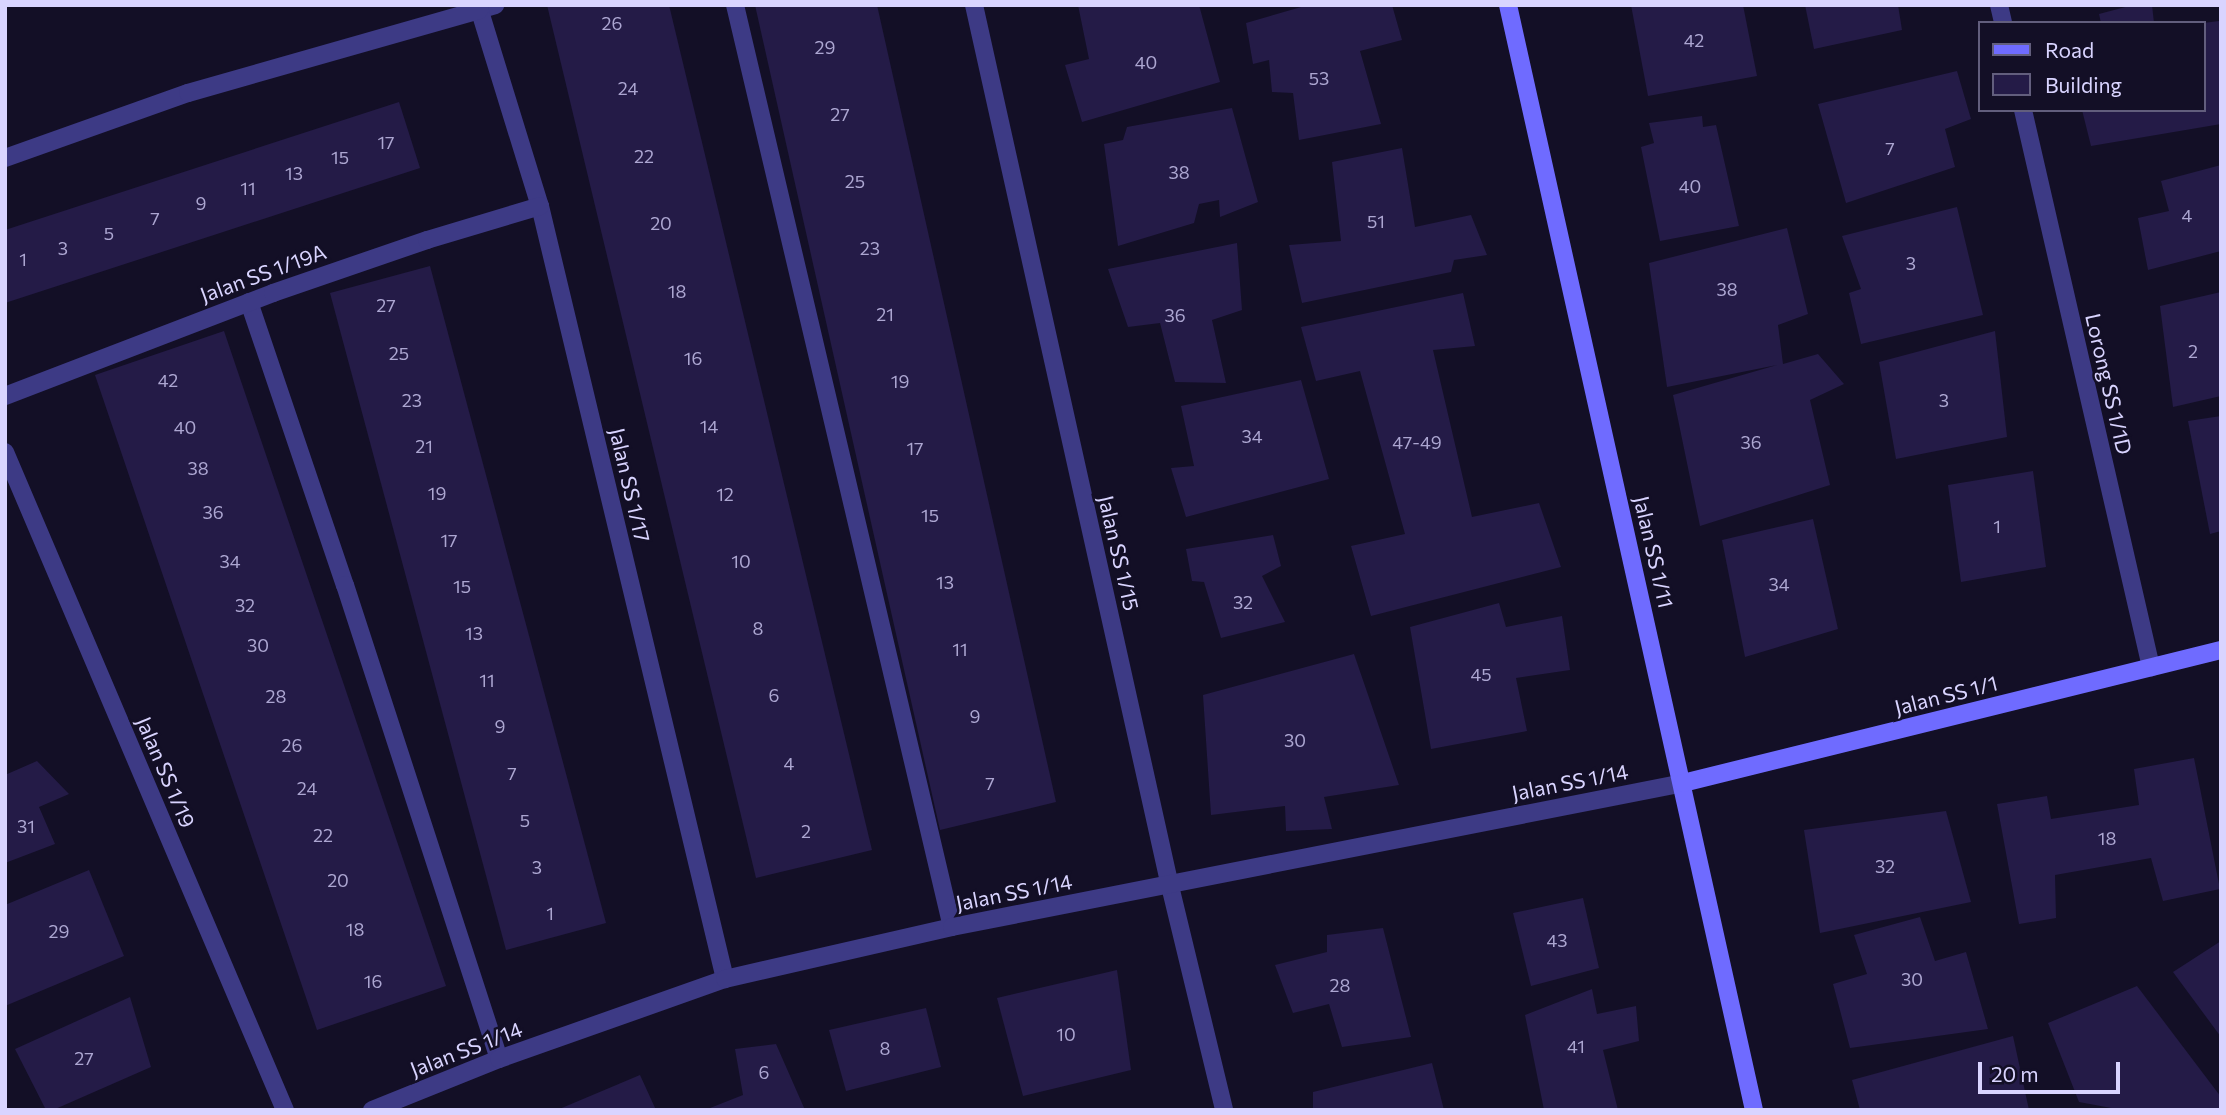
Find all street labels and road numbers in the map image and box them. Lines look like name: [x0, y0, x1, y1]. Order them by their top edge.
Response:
street label: Jalan SS 1/19A: [197, 239, 329, 307]
street label: Lorong SS 1/1D: [2081, 311, 2137, 457]
street label: Jalan SS 1/17: [605, 425, 655, 545]
street label: Jalan SS 1/15: [1094, 493, 1144, 613]
street label: Jalan SS 1/11: [1629, 493, 1679, 611]
street label: Jalan SS 1/1: [1892, 670, 2000, 720]
street label: Jalan SS 1/19: [131, 713, 201, 831]
street label: Jalan SS 1/14: [1510, 758, 1630, 806]
street label: Jalan SS 1/14: [954, 868, 1074, 916]
street label: Jalan SS 1/14: [406, 1016, 526, 1082]

